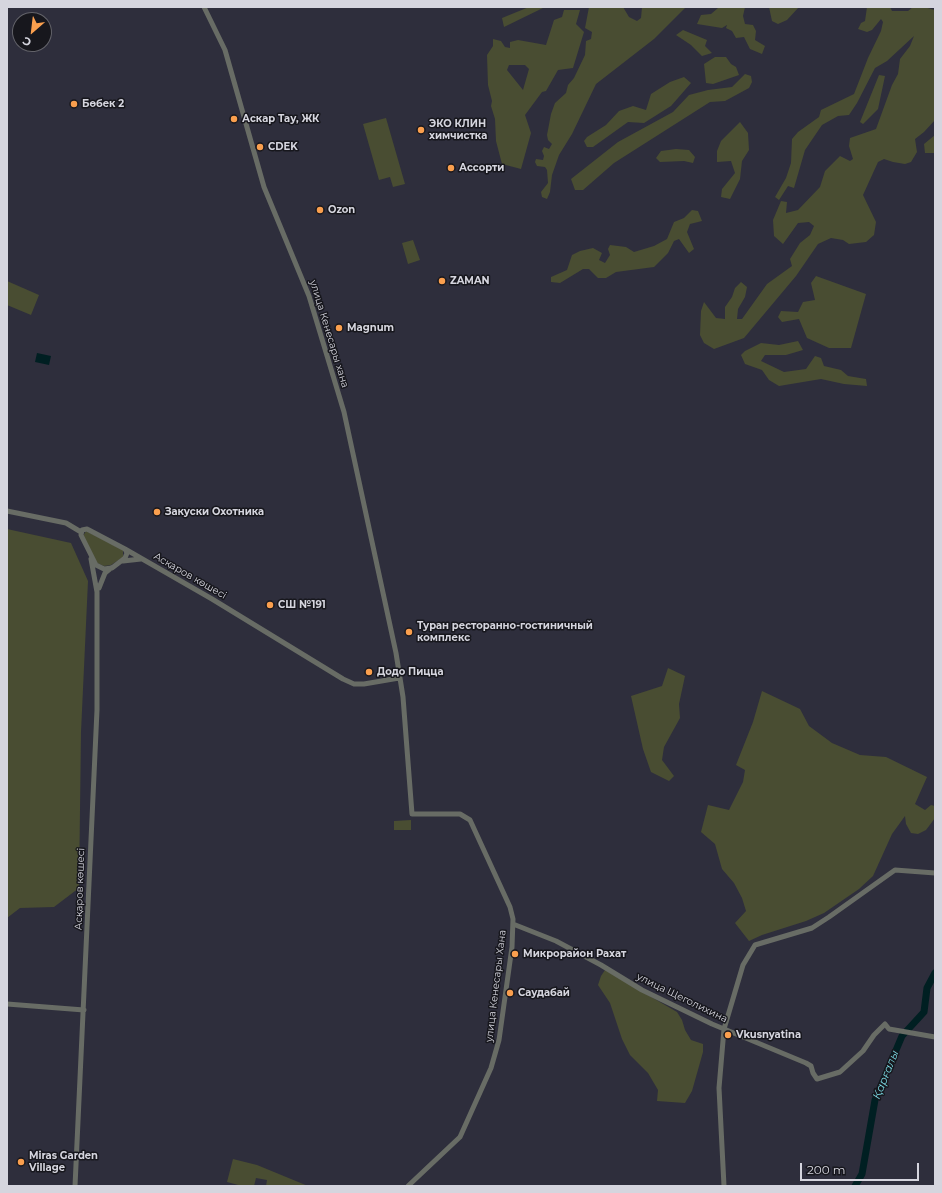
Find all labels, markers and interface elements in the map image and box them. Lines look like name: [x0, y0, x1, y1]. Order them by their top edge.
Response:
north arrow: [12, 12, 52, 52]
text: С: [20, 34, 34, 50]
place label: Бөбек 2: [82, 98, 124, 110]
marker: Бөбек 2: [69, 99, 79, 109]
place label: Аскар Тау, ЖК: [242, 113, 319, 125]
marker: Аскар Тау, ЖК: [229, 114, 239, 124]
place label: ЭКО КЛИН химчистка: [429, 118, 487, 142]
marker: ЭКО КЛИН химчистка: [416, 125, 426, 135]
place label: CDEK: [268, 141, 298, 153]
marker: CDEK: [255, 142, 265, 152]
place label: Ассорти: [459, 162, 504, 174]
marker: Ассорти: [446, 163, 456, 173]
place label: Ozon: [328, 204, 355, 216]
marker: Ozon: [315, 205, 325, 215]
place label: ZAMAN: [450, 275, 490, 287]
marker: ZAMAN: [437, 276, 447, 286]
street label: улица Кенесары хана: [307, 279, 351, 389]
place label: Magnum: [347, 322, 394, 334]
marker: Magnum: [334, 323, 344, 333]
place label: Закуски Охотника: [165, 506, 264, 518]
marker: Закуски Охотника: [152, 507, 162, 517]
street label: Асқаров көшесі: [151, 550, 229, 602]
place label: СШ №191: [278, 599, 326, 611]
marker: СШ №191: [265, 600, 275, 610]
place label: Туран ресторанно-гостиничный комплекс: [417, 620, 593, 644]
marker: Туран ресторанно-гостиничный комплекс: [404, 627, 414, 637]
place label: Додо Пицца: [377, 666, 443, 678]
marker: Додо Пицца: [364, 667, 374, 677]
street label: Асқаров көшесі: [73, 848, 87, 930]
street label: улица Кенесары Хана: [483, 929, 509, 1043]
place label: Микрорайон Рахат: [523, 948, 626, 960]
marker: Микрорайон Рахат: [510, 949, 520, 959]
street label: улица Щеголихина: [635, 971, 729, 1025]
place label: Саудабай: [518, 987, 570, 999]
marker: Саудабай: [505, 988, 515, 998]
place label: Vkusnyatina: [736, 1029, 801, 1041]
marker: Vkusnyatina: [723, 1030, 733, 1040]
water label: Қарғалы: [870, 1049, 902, 1101]
place label: Miras Garden Village: [29, 1150, 98, 1174]
scale bar: [802, 1155, 921, 1181]
marker: Miras Garden Village: [16, 1157, 26, 1167]
text: 200 m: [807, 1162, 846, 1177]

